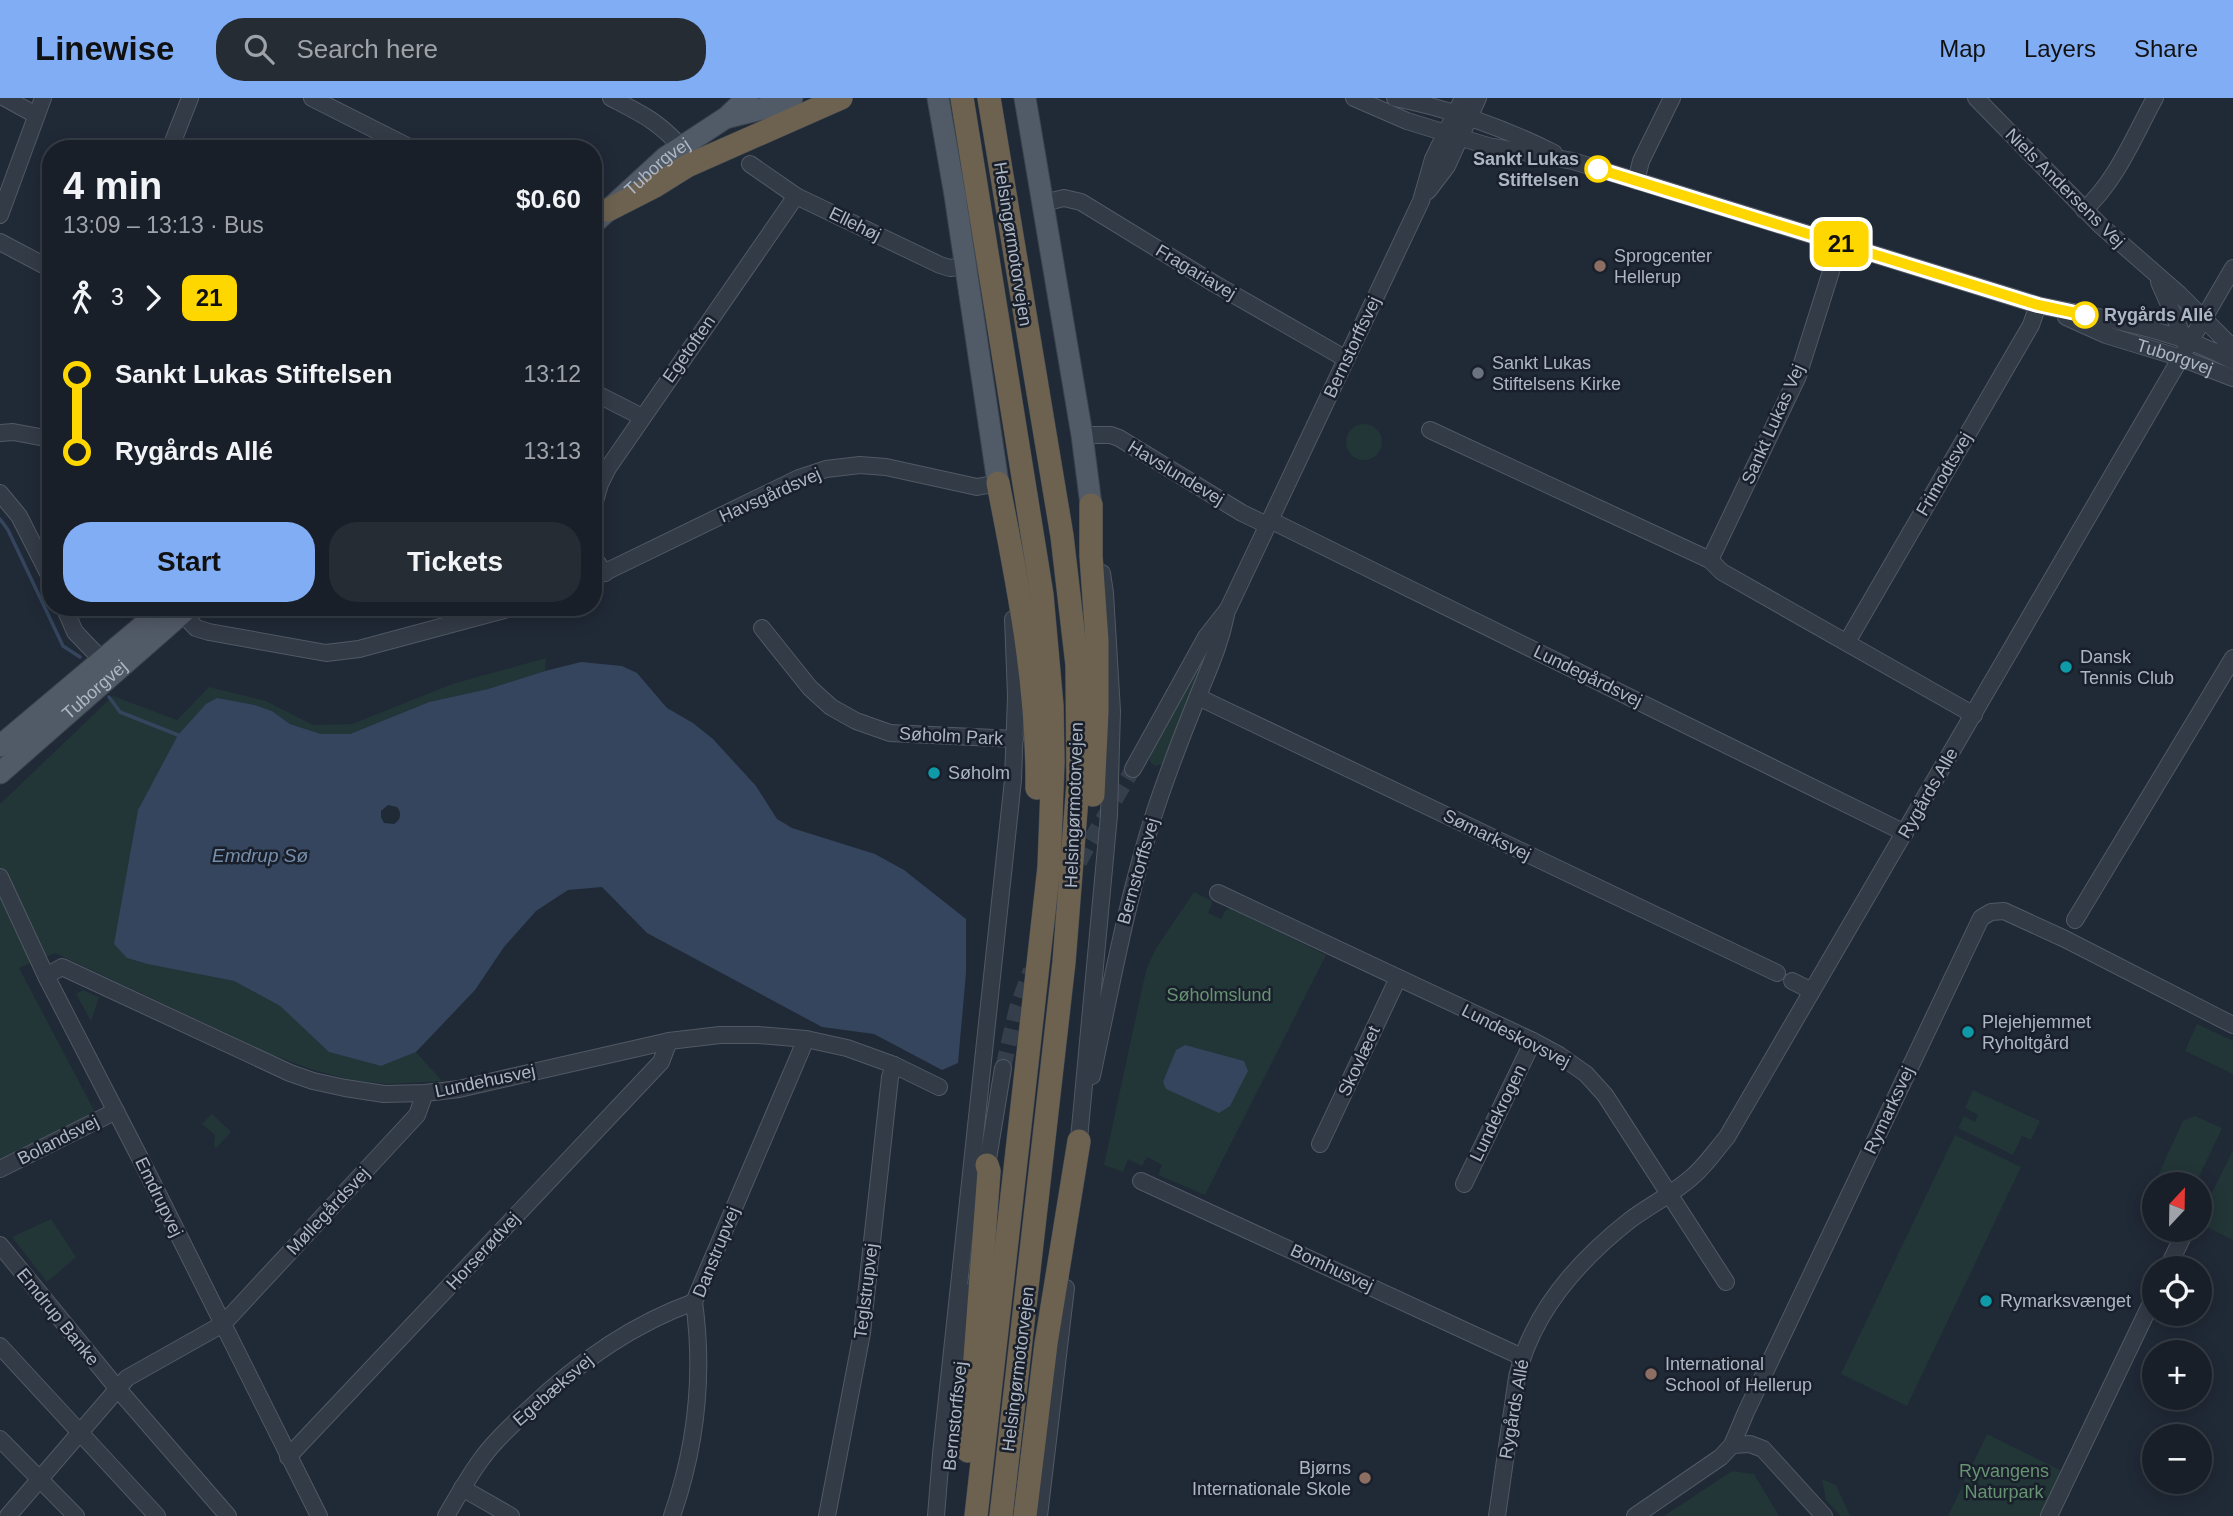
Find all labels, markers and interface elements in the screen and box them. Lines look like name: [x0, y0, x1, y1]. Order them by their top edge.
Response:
search box: [216, 18, 706, 81]
text: Linewise: [35, 30, 174, 67]
icon: search: [240, 30, 278, 68]
text: Search here: [296, 34, 438, 64]
text: Map: [1939, 35, 1986, 62]
text: Layers: [2024, 35, 2096, 62]
text: Share: [2134, 35, 2198, 62]
street label: Niels Andersens Vej: [2001, 124, 2129, 252]
street label: Tuborgvej: [620, 134, 694, 200]
place label: Sankt Lukas Stiftelsen: [1473, 149, 1579, 190]
marker: Sankt Lukas Stiftelsen: [1585, 156, 1611, 182]
street label: Helsingørmotorvejen: [990, 160, 1036, 328]
text: 4 min: [63, 165, 162, 207]
text: $0.60: [516, 184, 581, 214]
street label: Ellehøj: [826, 203, 884, 245]
text: 13:09 – 13:13 · Bus: [63, 212, 264, 238]
line badge: 21: [1810, 221, 1872, 267]
text: 21: [1828, 230, 1854, 257]
street label: Fragariavej: [1152, 240, 1240, 304]
place label: Sprogcenter Hellerup: [1614, 246, 1712, 287]
marker: Sprogcenter Hellerup: [1592, 258, 1608, 274]
icon: walk: [63, 279, 101, 317]
icon: forward: [134, 279, 172, 317]
text: 3: [111, 284, 124, 310]
text: 21: [196, 284, 223, 311]
street label: Bernstorffsvej: [1320, 293, 1384, 401]
marker: Rygårds Allé: [2072, 302, 2098, 328]
place label: Rygårds Allé: [2104, 305, 2213, 325]
street label: Egetoften: [659, 312, 719, 386]
street label: Tuborgvej: [2134, 335, 2216, 379]
place label: Sankt Lukas Stiftelsens Kirke: [1492, 353, 1621, 394]
text: Sankt Lukas Stiftelsen: [115, 359, 392, 389]
text: 13:12: [523, 361, 581, 387]
street label: Sankt Lukas Vej: [1738, 361, 1808, 487]
marker: Sankt Lukas Stiftelsens Kirke: [1470, 365, 1486, 381]
street label: Frimodtsvej: [1912, 429, 1976, 519]
text: Rygårds Allé: [115, 436, 273, 466]
street label: Havslundevej: [1125, 437, 1227, 509]
text: 13:13: [523, 438, 581, 464]
street label: Havsgårdsvej: [716, 464, 824, 526]
button: Start: [63, 522, 315, 602]
button: Tickets: [329, 522, 581, 602]
street label: Lundegårdsvej: [1531, 641, 1645, 711]
place label: Dansk Tennis Club: [2080, 647, 2174, 688]
street label: Tuborgvej: [58, 656, 131, 724]
marker: Dansk Tennis Club: [2058, 659, 2074, 675]
street label: Helsingørmotorvejen: [1061, 722, 1087, 888]
street label: Søholm Park: [899, 723, 1004, 749]
street label: Rygårds Alle: [1894, 744, 1962, 842]
place label: Søholm: [948, 763, 1010, 783]
marker: Søholm: [926, 765, 942, 781]
street label: Sømarksvej: [1440, 805, 1534, 865]
street label: Bernstorffsvej: [1113, 816, 1163, 926]
water label: Emdrup Sø: [212, 845, 308, 866]
park label: Søholmslund: [1166, 985, 1272, 1005]
street label: Lundeskovsvej: [1458, 1000, 1574, 1072]
place label: Plejehjemmet Ryholtgård: [1982, 1012, 2091, 1053]
street label: Skovlæet: [1334, 1023, 1384, 1099]
marker: Plejehjemmet Ryholtgård: [1960, 1024, 1976, 1040]
street label: Lundehusvej: [433, 1061, 537, 1101]
street label: Lundekrogen: [1466, 1061, 1530, 1165]
street label: Rymarksvej: [1860, 1063, 1918, 1157]
street label: Bolandsvej: [14, 1111, 102, 1169]
street label: Emdrupvej: [131, 1154, 187, 1240]
street label: Møllegårdsvej: [282, 1163, 374, 1259]
north arrow: [2142, 1172, 2212, 1242]
map controls: [2142, 1172, 2212, 1494]
street label: Danstrupvej: [689, 1204, 743, 1300]
street label: Horserødvej: [442, 1208, 524, 1294]
street label: Bomhusvej: [1287, 1240, 1377, 1296]
street label: Teglstrupvej: [850, 1242, 882, 1340]
button: locate: [2142, 1256, 2212, 1326]
street label: Emdrup Banke: [13, 1264, 103, 1370]
street label: Helsingørmotorvejen: [998, 1285, 1038, 1453]
place label: Rymarksvænget: [2000, 1291, 2131, 1311]
marker: Rymarksvænget: [1978, 1293, 1994, 1309]
button: +: [2142, 1340, 2212, 1410]
street label: Egebæksvej: [509, 1350, 597, 1430]
place label: International School of Hellerup: [1665, 1354, 1812, 1395]
street label: Rygårds Allé: [1495, 1357, 1533, 1461]
street label: Bernstorffsvej: [939, 1360, 971, 1472]
marker: International School of Hellerup: [1643, 1366, 1659, 1382]
button: −: [2142, 1424, 2212, 1494]
place label: Bjørns Internationale Skole: [1192, 1458, 1351, 1499]
park label: Ryvangens Naturpark: [1959, 1461, 2049, 1502]
marker: Bjørns Internationale Skole: [1357, 1470, 1373, 1486]

